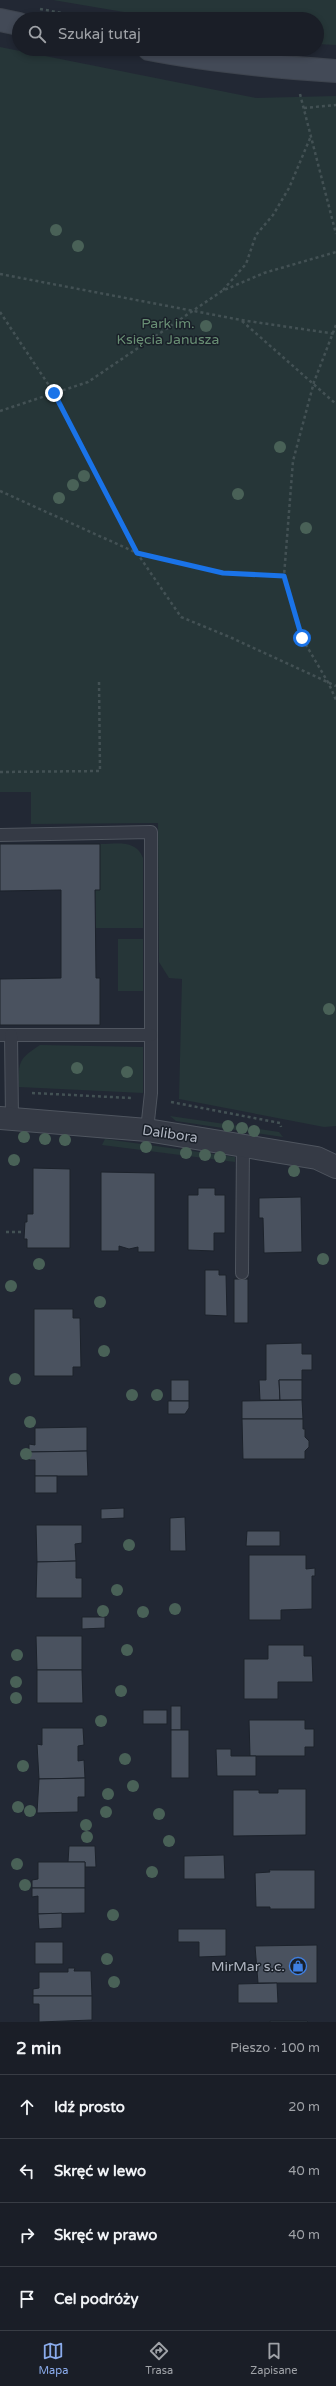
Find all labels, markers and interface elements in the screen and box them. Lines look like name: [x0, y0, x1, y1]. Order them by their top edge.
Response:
search box: [12, 12, 324, 56]
icon: search: [26, 23, 48, 45]
text: Szukaj tutaj: [58, 25, 141, 43]
park label: Park im. Księcia Janusza: [117, 315, 219, 348]
route end: [45, 384, 63, 402]
route start: [293, 629, 311, 647]
street label: Dalibora: [141, 1122, 199, 1146]
shop icon: MirMar s.c.: [288, 1956, 308, 1976]
place label: MirMar s.c.: [211, 1958, 285, 1975]
text: 2 min: [16, 2038, 61, 2059]
text: Pieszo · 100 m: [230, 2040, 320, 2056]
icon: ahead: [16, 2096, 38, 2118]
text: Idź prosto: [54, 2098, 125, 2116]
text: 20 m: [288, 2099, 320, 2115]
icon: left: [16, 2160, 38, 2182]
text: Skręć w lewo: [54, 2162, 146, 2180]
text: 40 m: [288, 2163, 320, 2179]
icon: right: [16, 2224, 38, 2246]
text: Skręć w prawo: [54, 2226, 157, 2244]
text: 40 m: [288, 2227, 320, 2243]
icon: arrive: [16, 2288, 38, 2310]
text: Cel podróży: [54, 2290, 139, 2308]
tab: Mapa: [38, 2340, 68, 2377]
tab: Trasa: [145, 2340, 173, 2377]
tab: Zapisane: [250, 2340, 298, 2377]

